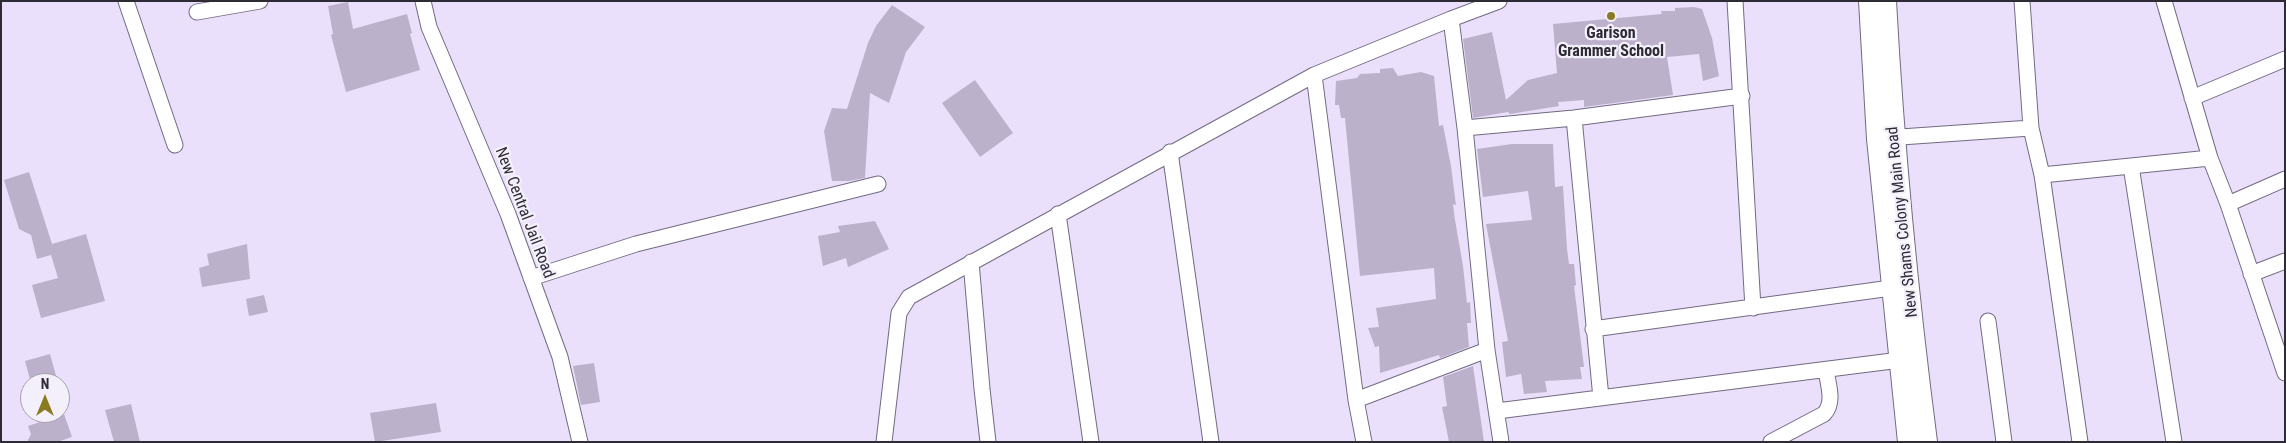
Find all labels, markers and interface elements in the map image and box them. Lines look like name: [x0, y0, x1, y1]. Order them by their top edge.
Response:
marker: Garison Grammer School: [1605, 10, 1617, 22]
place label: Garison Grammer School: [1558, 24, 1664, 62]
street label: New Shams Colony Main Road: [1883, 125, 1923, 319]
street label: New Central Jail Road: [490, 145, 558, 281]
north arrow: [20, 373, 70, 423]
text: N: [41, 376, 49, 392]

